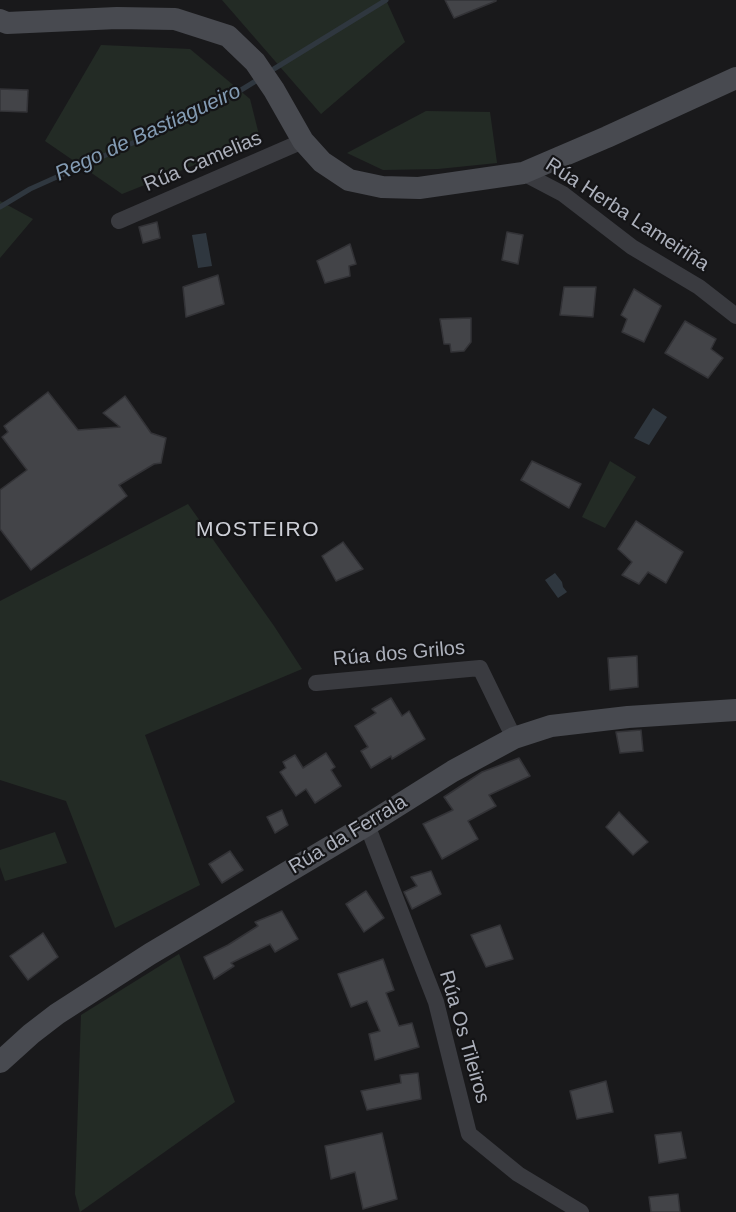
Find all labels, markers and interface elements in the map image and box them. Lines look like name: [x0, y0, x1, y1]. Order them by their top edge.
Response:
water label: Rego de Bastiagueiro: [51, 79, 245, 187]
street label: Rúa Camelias: [141, 126, 265, 198]
street label: Rúa Herba Lameiriña: [541, 153, 713, 277]
district label: MOSTEIRO: [196, 517, 320, 543]
street label: Rúa dos Grilos: [332, 636, 466, 672]
street label: Rúa da Ferrala: [285, 790, 411, 880]
street label: Rúa Os Tileiros: [434, 968, 494, 1106]

